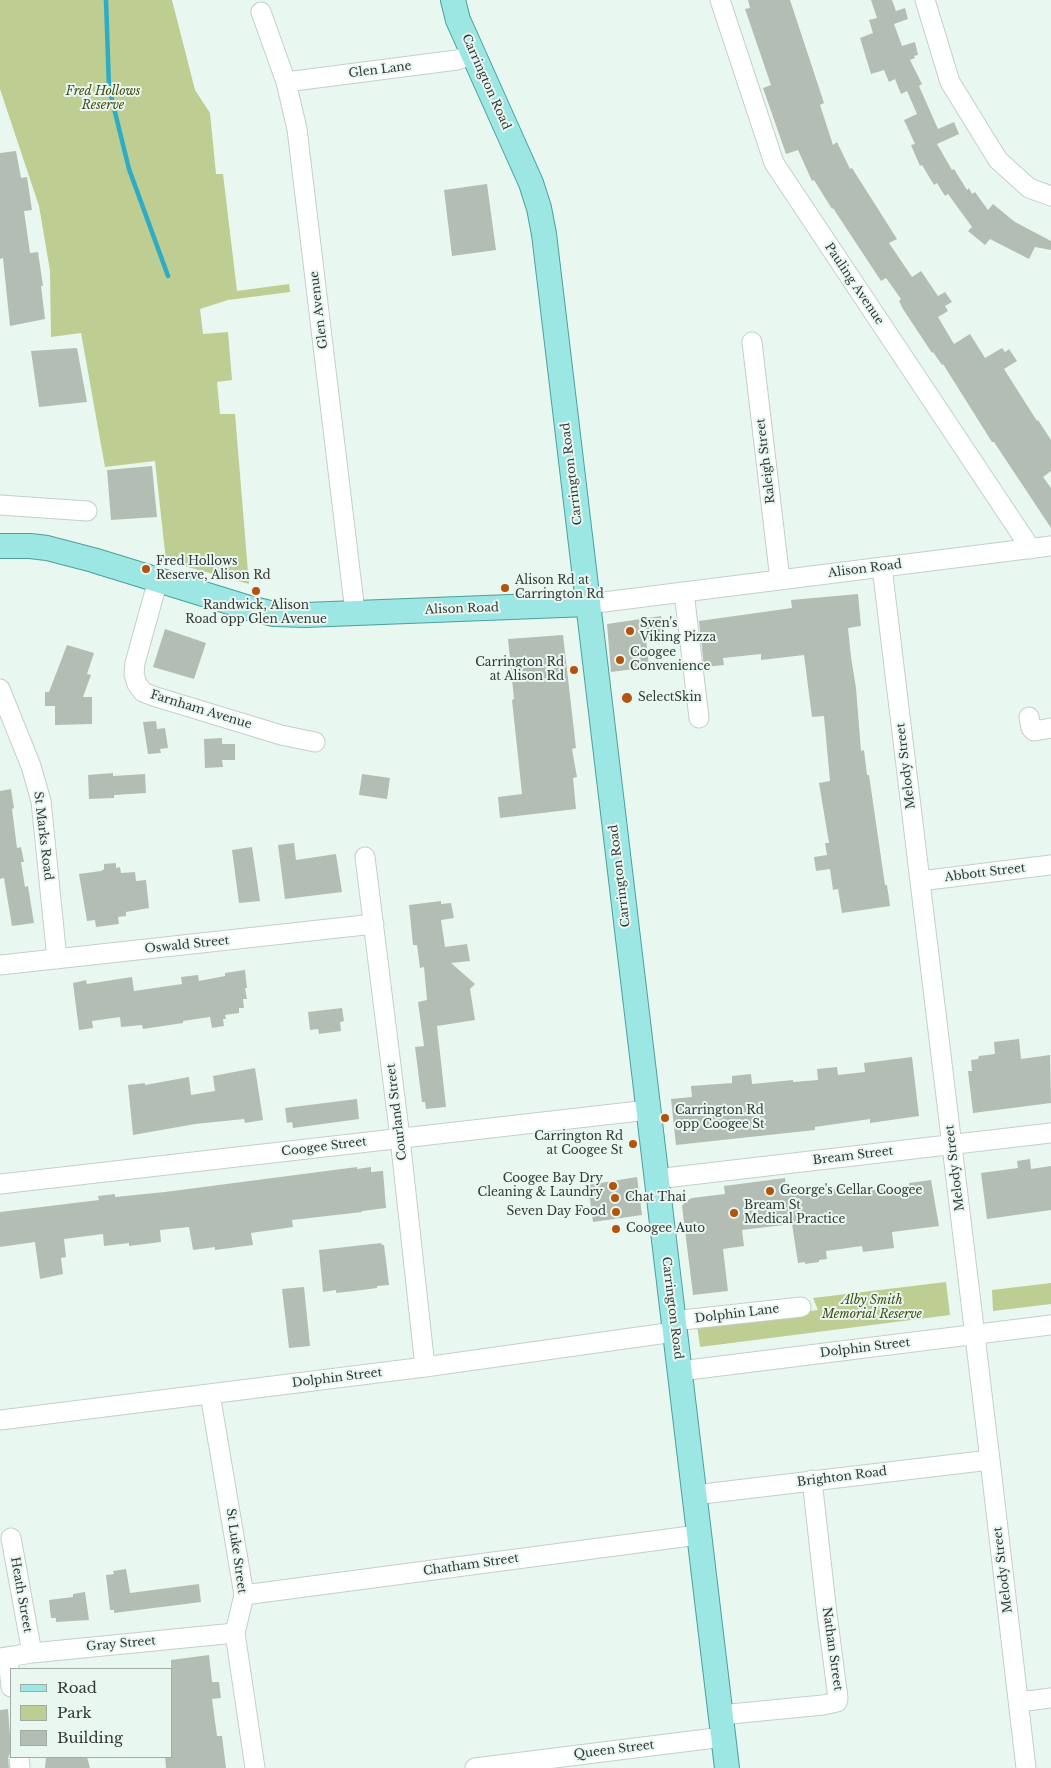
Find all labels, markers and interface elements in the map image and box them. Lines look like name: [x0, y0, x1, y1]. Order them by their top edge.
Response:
street label: Carrington Road: [458, 32, 514, 132]
street label: Glen Lane: [348, 59, 412, 81]
park label: Fred Hollows Reserve: [66, 85, 140, 113]
street label: Pauling Avenue: [821, 240, 887, 328]
street label: Glen Avenue: [307, 270, 331, 350]
street label: Raleigh Street: [754, 417, 778, 505]
street label: Carrington Road: [559, 422, 585, 526]
place label: Fred Hollows Reserve, Alison Rd: [156, 555, 271, 583]
street label: Alison Road: [827, 557, 903, 581]
marker: Fred Hollows Reserve, Alison Rd: [140, 563, 152, 575]
place label: Alison Rd at Carrington Rd: [515, 574, 604, 602]
marker: Alison Rd at Carrington Rd: [499, 582, 511, 594]
marker: Randwick, Alison Road opp Glen Avenue: [250, 585, 262, 597]
place label: Randwick, Alison Road opp Glen Avenue: [185, 599, 327, 627]
street label: Alison Road: [425, 601, 499, 617]
place label: Sven's Viking Pizza: [640, 617, 716, 645]
marker: Sven's Viking Pizza: [624, 625, 636, 637]
place label: Coogee Convenience: [630, 646, 710, 674]
marker: Coogee Convenience: [614, 654, 626, 666]
place label: Carrington Rd at Alison Rd: [475, 656, 564, 684]
marker: Carrington Rd at Alison Rd: [568, 664, 580, 676]
street label: Farnham Avenue: [149, 688, 253, 732]
marker: SelectSkin: [620, 691, 634, 705]
place label: SelectSkin: [638, 691, 702, 705]
street label: Melody Street: [894, 722, 918, 810]
street label: St Marks Road: [30, 791, 56, 881]
street label: Carrington Road: [607, 824, 633, 928]
street label: Abbott Street: [944, 861, 1026, 885]
street label: Oswald Street: [144, 933, 230, 957]
street label: Courland Street: [384, 1063, 410, 1161]
place label: Carrington Rd opp Coogee St: [675, 1104, 764, 1132]
marker: Carrington Rd opp Coogee St: [659, 1112, 671, 1124]
street label: Melody Street: [943, 1124, 967, 1212]
place label: Carrington Rd at Coogee St: [534, 1130, 623, 1158]
street label: Coogee Street: [281, 1135, 367, 1159]
marker: Carrington Rd at Coogee St: [627, 1138, 639, 1150]
street label: Bream Street: [812, 1144, 894, 1168]
place label: Coogee Bay Dry Cleaning & Laundry: [478, 1172, 603, 1200]
marker: Coogee Bay Dry Cleaning & Laundry: [607, 1180, 619, 1192]
place label: George's Cellar Coogee: [780, 1184, 922, 1198]
marker: George's Cellar Coogee: [764, 1185, 776, 1197]
place label: Chat Thai: [625, 1191, 686, 1205]
marker: Chat Thai: [609, 1192, 621, 1204]
place label: Bream St Medical Practice: [744, 1199, 845, 1227]
place label: Seven Day Food: [507, 1205, 606, 1219]
marker: Seven Day Food: [610, 1206, 622, 1218]
marker: Bream St Medical Practice: [728, 1207, 740, 1219]
place label: Coogee Auto: [626, 1222, 705, 1236]
marker: Coogee Auto: [610, 1223, 622, 1235]
street label: Carrington Road: [659, 1256, 685, 1360]
park label: Alby Smith Memorial Reserve: [822, 1294, 922, 1322]
street label: Dolphin Lane: [694, 1302, 780, 1326]
street label: Dolphin Street: [819, 1335, 911, 1361]
street label: Dolphin Street: [291, 1365, 383, 1391]
street label: Brighton Road: [796, 1464, 888, 1490]
street label: St Luke Street: [223, 1508, 249, 1594]
street label: Melody Street: [991, 1526, 1015, 1614]
street label: Chatham Street: [422, 1551, 520, 1579]
street label: Heath Street: [7, 1556, 35, 1634]
street label: Nathan Street: [819, 1606, 845, 1692]
street label: Gray Street: [86, 1634, 156, 1654]
legend: [10, 1668, 172, 1758]
text: Road: [57, 1678, 97, 1697]
text: Park: [57, 1703, 92, 1722]
text: Building: [57, 1728, 123, 1747]
street label: Queen Street: [573, 1738, 655, 1762]

